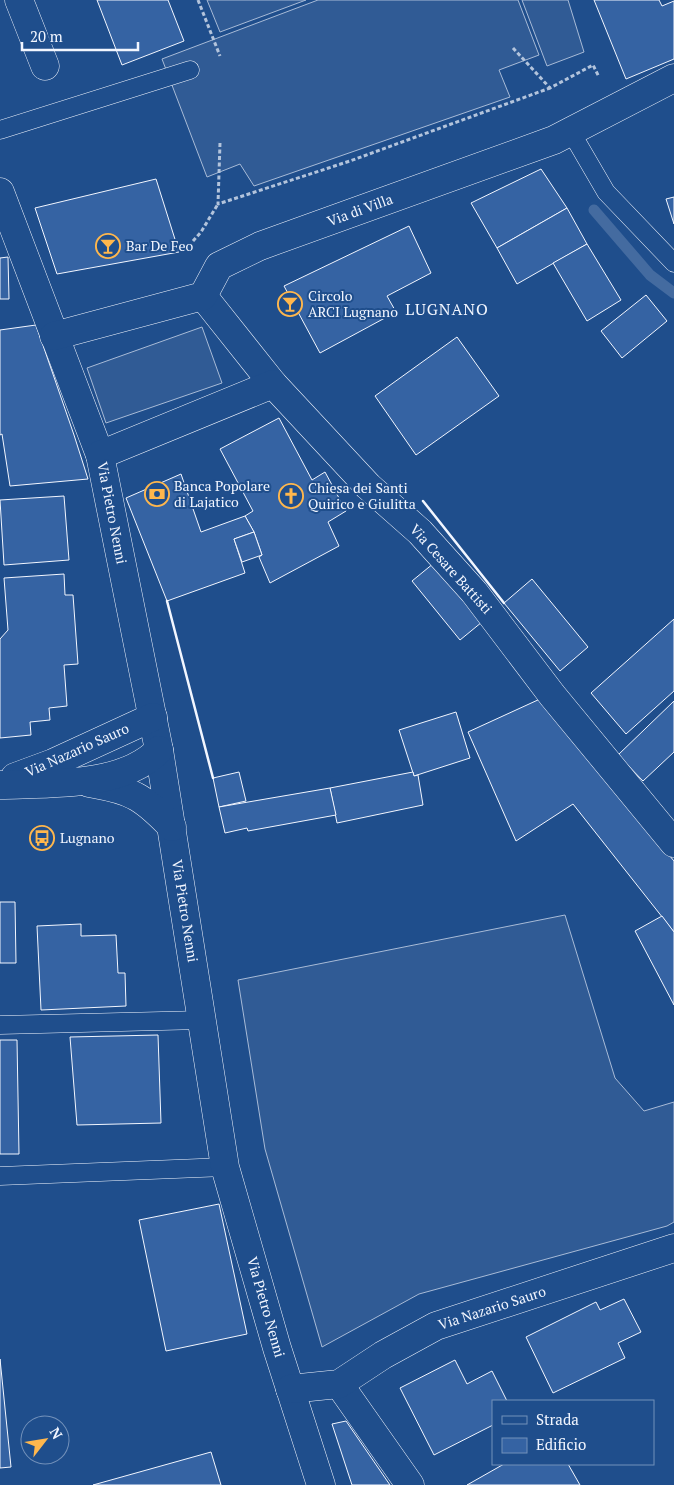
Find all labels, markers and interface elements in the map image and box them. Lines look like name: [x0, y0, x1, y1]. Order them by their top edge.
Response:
scale bar: [22, 20, 139, 52]
text: 20 m: [30, 26, 63, 46]
street label: Via di Villa: [324, 189, 395, 230]
bar icon: Bar De Feo: [95, 233, 121, 259]
place label: Bar De Feo: [126, 236, 193, 255]
place label: Circolo ARCI Lugnano: [308, 286, 398, 321]
bar icon: Circolo ARCI Lugnano: [277, 291, 303, 317]
district label: LUGNANO: [405, 298, 489, 320]
street label: Via Pietro Nenni: [93, 460, 132, 566]
place label: Banca Popolare di Lajatico: [174, 476, 270, 511]
place label: Chiesa dei Santi Quirico e Giulitta: [308, 478, 416, 513]
bank icon: Banca Popolare di Lajatico: [144, 481, 170, 507]
church icon: Chiesa dei Santi Quirico e Giulitta: [278, 483, 304, 509]
street label: Via Cesare Battisti: [406, 520, 497, 618]
street label: Via Nazario Sauro: [22, 718, 132, 781]
bus stop icon: Lugnano: [29, 825, 55, 851]
place label: Lugnano: [60, 828, 115, 847]
street label: Via Pietro Nenni: [168, 858, 203, 964]
street label: Via Pietro Nenni: [243, 1254, 290, 1359]
street label: Via Nazario Sauro: [436, 1281, 548, 1334]
legend: [492, 1400, 654, 1465]
text: Strada: [536, 1409, 579, 1429]
north arrow: [20, 1415, 70, 1465]
text: N: [46, 1424, 68, 1443]
text: Edificio: [536, 1434, 586, 1454]

